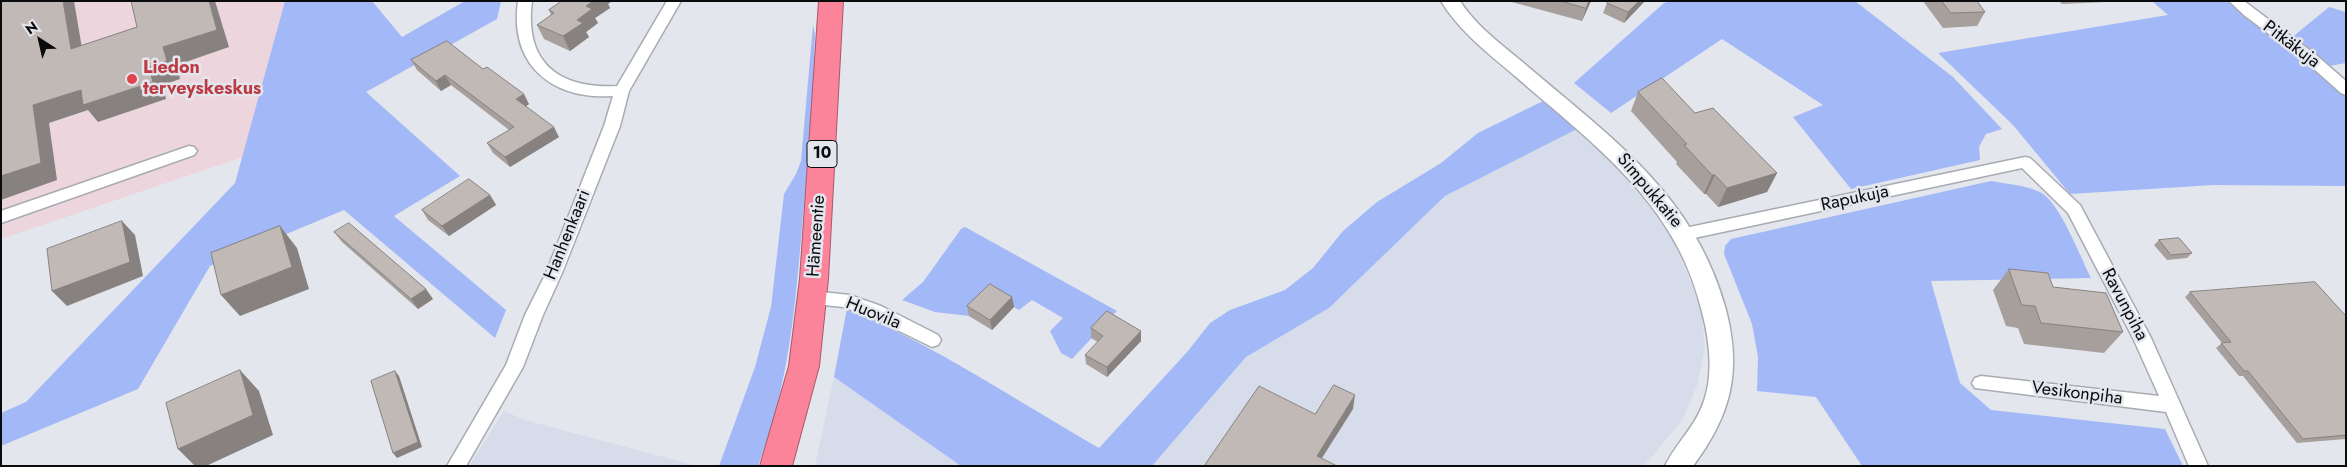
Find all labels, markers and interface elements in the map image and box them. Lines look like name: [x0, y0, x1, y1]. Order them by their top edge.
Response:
north arrow: [15, 15, 65, 65]
text: N: [21, 16, 42, 39]
street label: Pitkäkuja: [2258, 17, 2324, 73]
place label: Liedon terveyskeskus: [143, 58, 261, 100]
marker: Liedon terveyskeskus: [125, 72, 139, 86]
road number: 10: [807, 140, 837, 168]
street label: Simpukkatie: [1611, 149, 1687, 233]
street label: Rapukuja: [1819, 181, 1891, 217]
street label: Hanhenkaari: [540, 187, 596, 283]
street label: Hämeentie: [803, 194, 831, 278]
street label: Ravunpiha: [2096, 265, 2152, 345]
street label: Huovila: [842, 293, 904, 335]
street label: Vesikonpiha: [2030, 378, 2124, 410]

